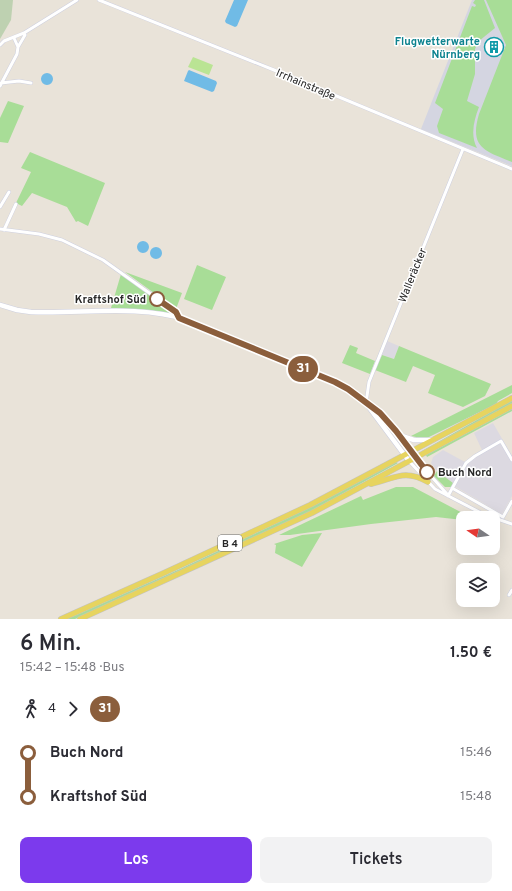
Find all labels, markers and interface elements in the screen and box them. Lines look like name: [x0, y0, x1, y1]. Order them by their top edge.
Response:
place label: Flugwetterwarte Nürnberg: [395, 35, 480, 62]
building icon: Flugwetterwarte Nürnberg: [483, 36, 505, 58]
street label: Irrhainstraße: [274, 66, 337, 104]
street label: Walleräcker: [396, 245, 430, 305]
marker: Kraftshof Süd: [149, 291, 165, 307]
place label: Kraftshof Süd: [75, 293, 146, 307]
line badge: 31: [285, 356, 321, 382]
text: 31: [296, 360, 310, 377]
marker: Buch Nord: [419, 464, 435, 480]
place label: Buch Nord: [438, 466, 492, 480]
north arrow: [456, 511, 500, 555]
map controls: [456, 511, 500, 607]
road number: B 4: [218, 535, 242, 551]
button: layers: [456, 563, 500, 607]
text: 6 Min.: [20, 631, 81, 658]
text: 1.50 €: [450, 644, 492, 663]
text: 15:42 – 15:48 · Bus: [20, 660, 125, 676]
icon: walk: [20, 698, 42, 720]
icon: forward: [62, 698, 84, 720]
text: 31: [98, 700, 112, 717]
text: 4: [48, 701, 56, 717]
text: Buch Nord: [50, 744, 124, 763]
text: 15:46: [460, 745, 492, 761]
text: Kraftshof Süd: [50, 788, 147, 807]
text: 15:48: [460, 789, 492, 805]
button: Los: [20, 837, 252, 883]
button: Tickets: [260, 837, 492, 883]

